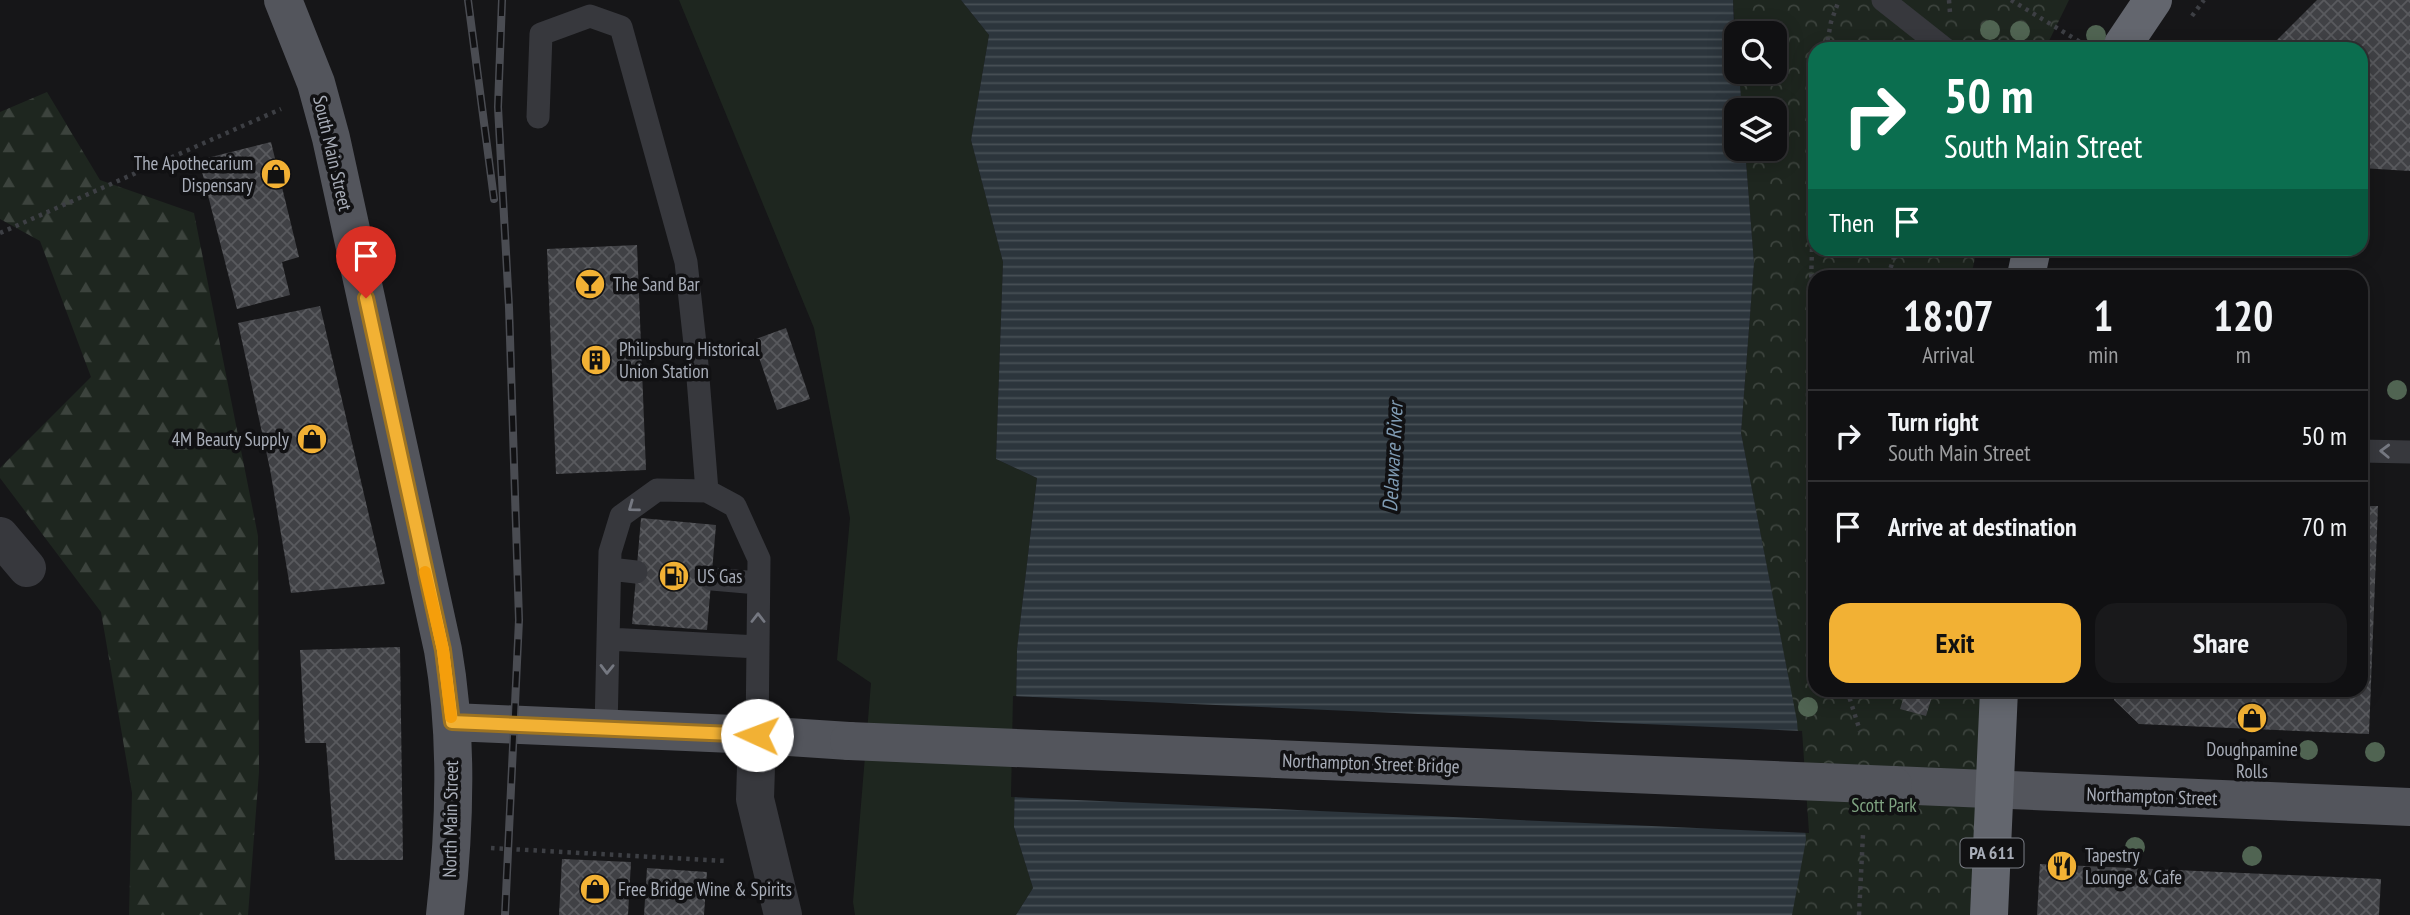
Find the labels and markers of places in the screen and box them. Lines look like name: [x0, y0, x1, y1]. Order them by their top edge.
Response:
place label: The Apothecarium Dispensary: [134, 151, 254, 197]
shop icon: The Apothecarium Dispensary: [259, 157, 293, 191]
pin: [336, 226, 396, 298]
bar icon: The Sand Bar: [573, 267, 607, 301]
place label: The Sand Bar: [613, 272, 701, 296]
place label: Philipsburg Historical Union Station: [619, 337, 760, 383]
building icon: Philipsburg Historical Union Station: [579, 343, 613, 377]
shop icon: 4M Beauty Supply: [295, 422, 329, 456]
place label: 4M Beauty Supply: [171, 427, 290, 451]
fuel station icon: US Gas: [657, 559, 691, 593]
place label: US Gas: [697, 564, 742, 588]
shop icon: Doughpamine Rolls: [2235, 701, 2269, 735]
place label: Doughpamine Rolls: [2206, 737, 2298, 783]
place label: Tapestry Lounge & Cafe: [2085, 843, 2182, 889]
restaurant icon: Tapestry Lounge & Cafe: [2045, 849, 2079, 883]
shop icon: Free Bridge Wine & Spirits: [578, 872, 612, 906]
place label: Free Bridge Wine & Spirits: [618, 877, 792, 901]

